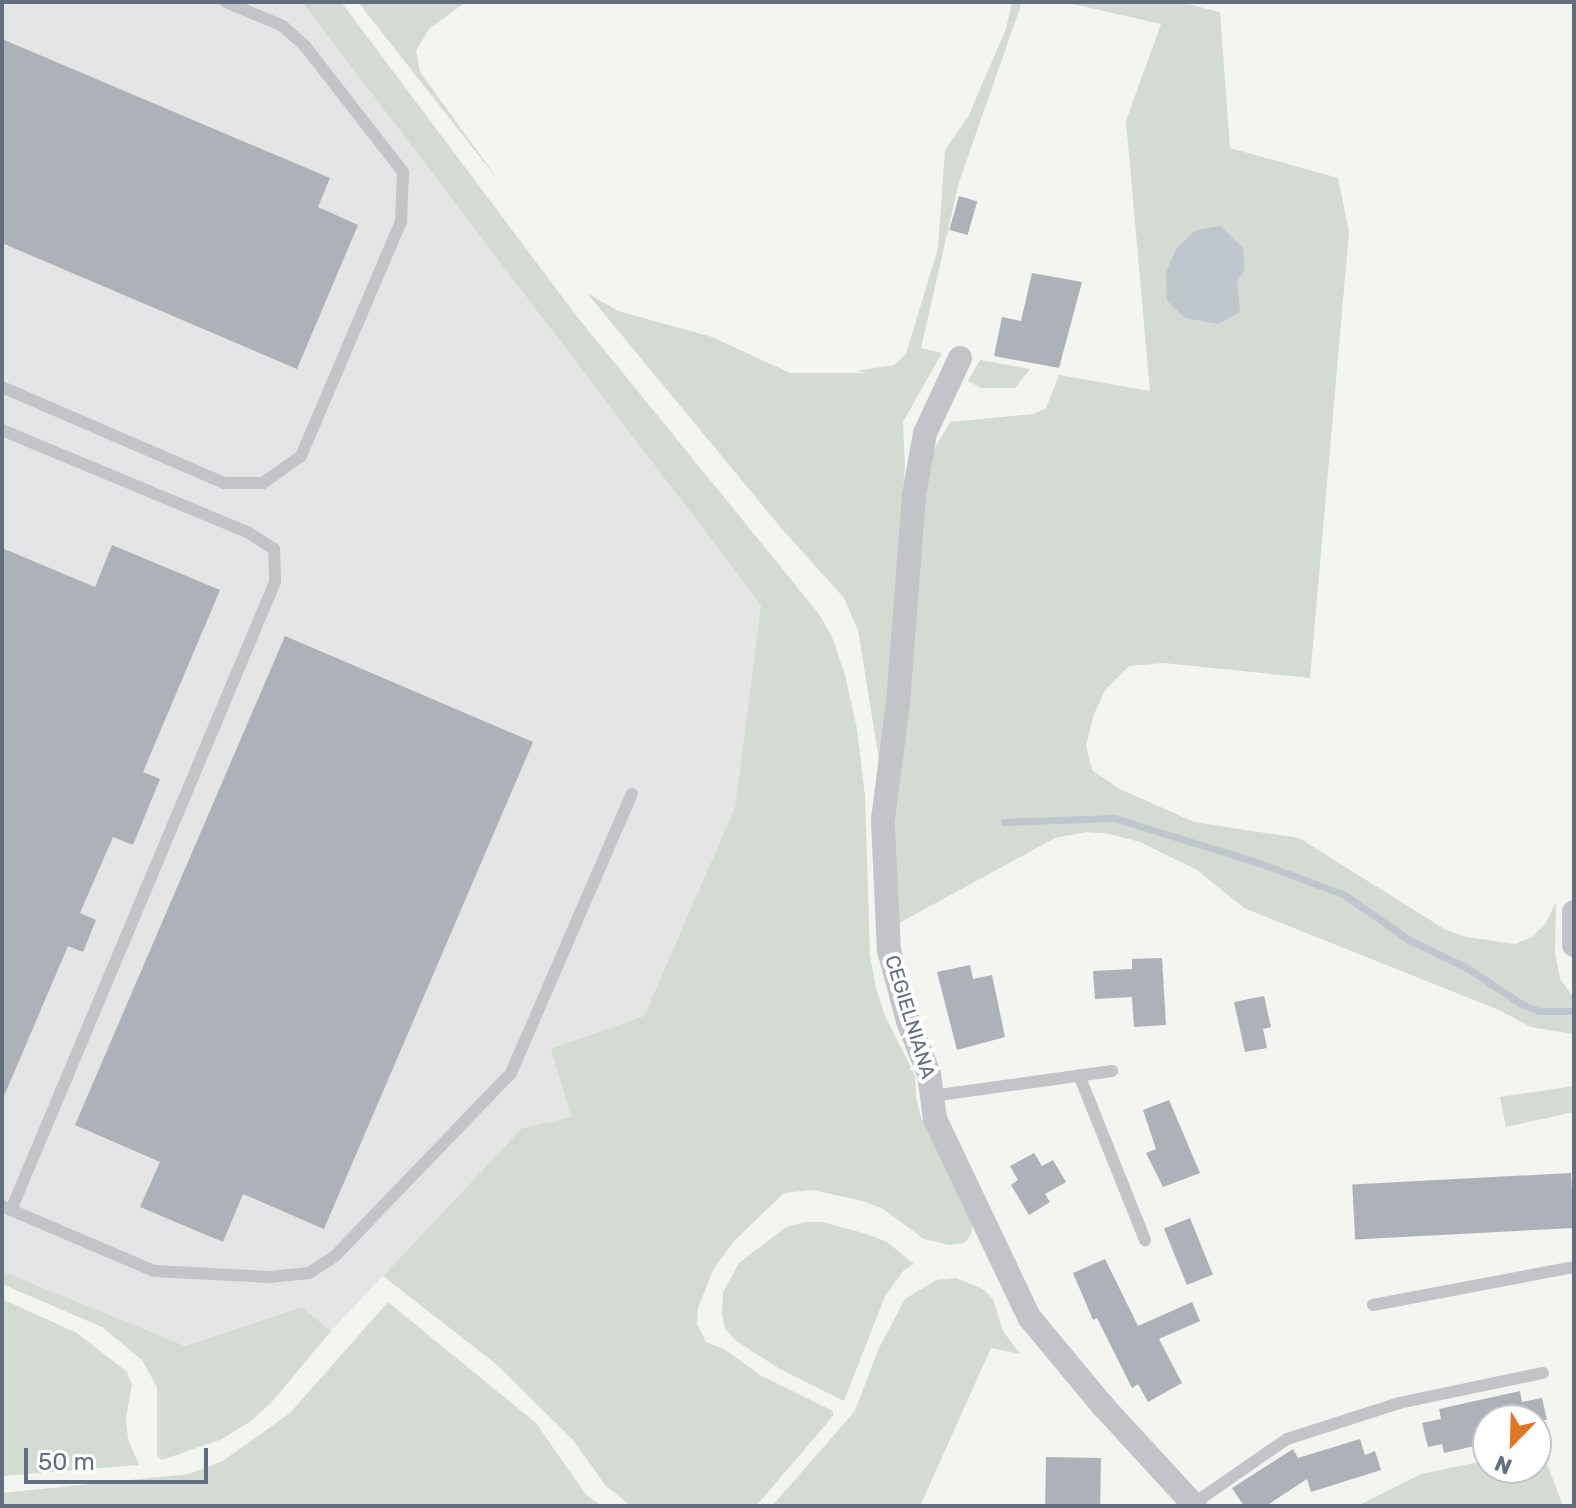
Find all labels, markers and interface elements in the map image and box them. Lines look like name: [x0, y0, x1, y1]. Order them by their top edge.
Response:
street label: CEGIELNIANA: [880, 952, 940, 1082]
north arrow: [1472, 1404, 1552, 1484]
scale bar: [28, 1432, 212, 1482]
text: 50 m: [38, 1448, 95, 1476]
text: N: [1491, 1449, 1516, 1480]

